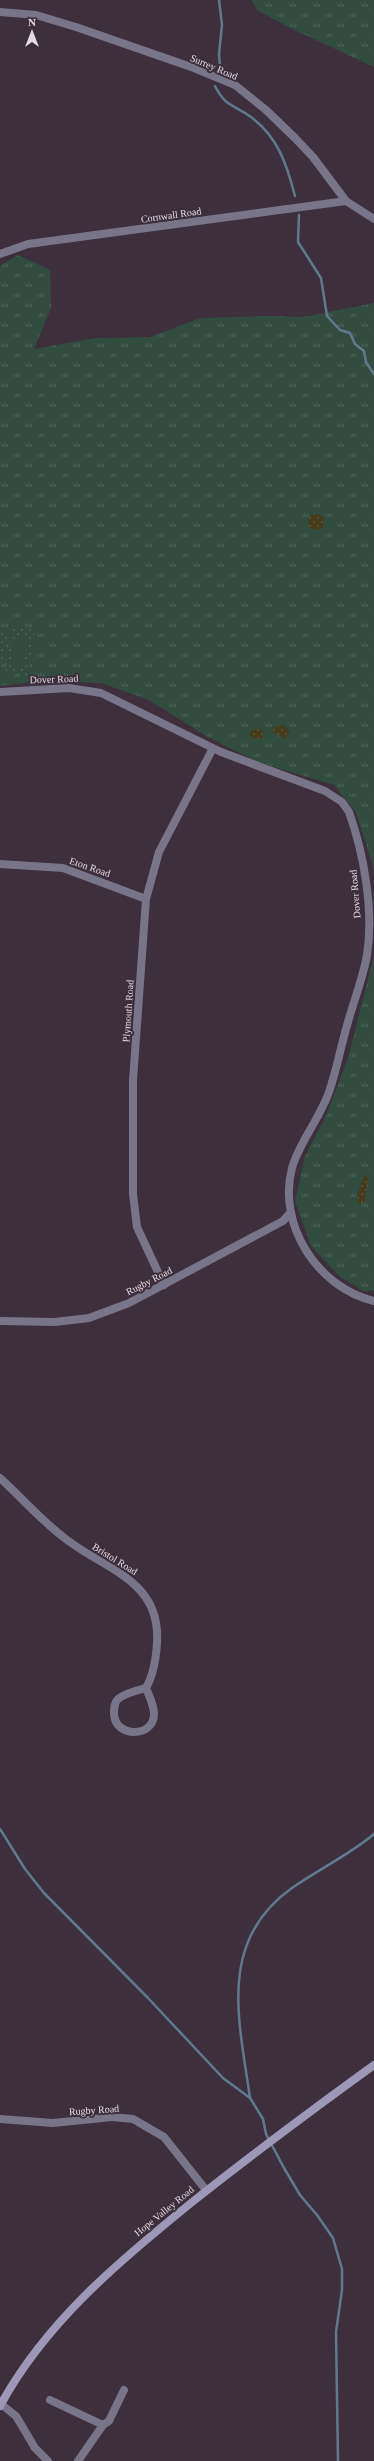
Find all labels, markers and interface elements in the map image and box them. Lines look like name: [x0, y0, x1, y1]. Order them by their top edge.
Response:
north arrow: [12, 12, 52, 52]
text: N: [28, 16, 36, 28]
street label: Surrey Road: [189, 52, 239, 82]
street label: Cornwall Road: [140, 205, 202, 225]
street label: Dover Road: [30, 673, 78, 685]
street label: Eton Road: [68, 855, 112, 879]
street label: Dover Road: [347, 869, 363, 919]
street label: Plymouth Road: [120, 979, 136, 1043]
street label: Rugby Road: [124, 1265, 174, 1297]
street label: Bristol Road: [91, 1541, 139, 1577]
street label: Rugby Road: [69, 2103, 119, 2117]
street label: Hope Valley Road: [132, 2184, 196, 2238]

